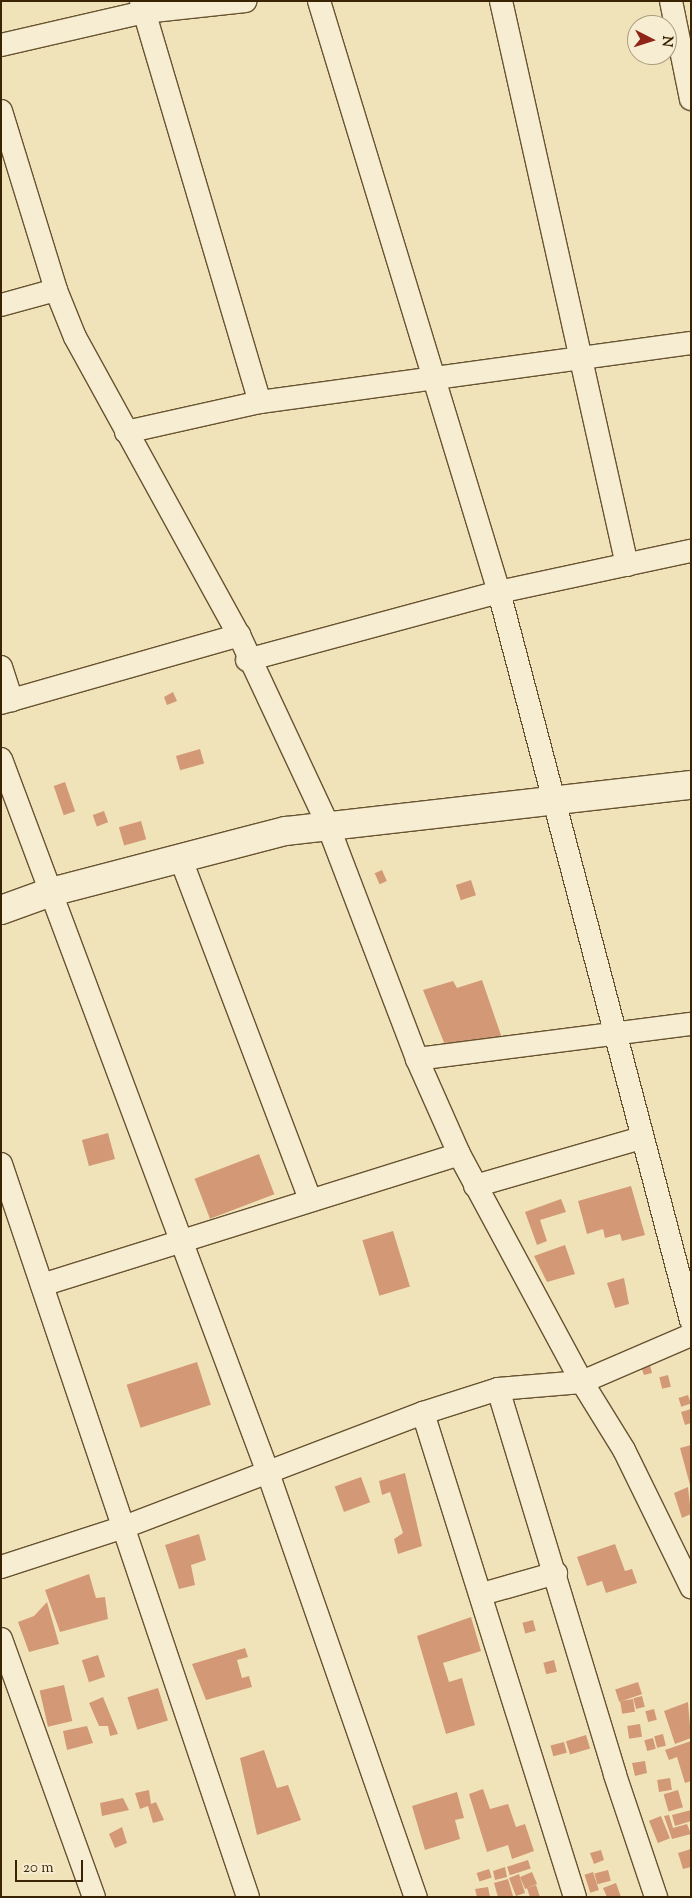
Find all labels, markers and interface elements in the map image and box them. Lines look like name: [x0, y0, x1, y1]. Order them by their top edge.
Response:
north arrow: [627, 15, 677, 65]
text: N: [655, 35, 676, 48]
scale bar: [18, 1850, 85, 1882]
text: 20 m: [23, 1858, 54, 1879]

